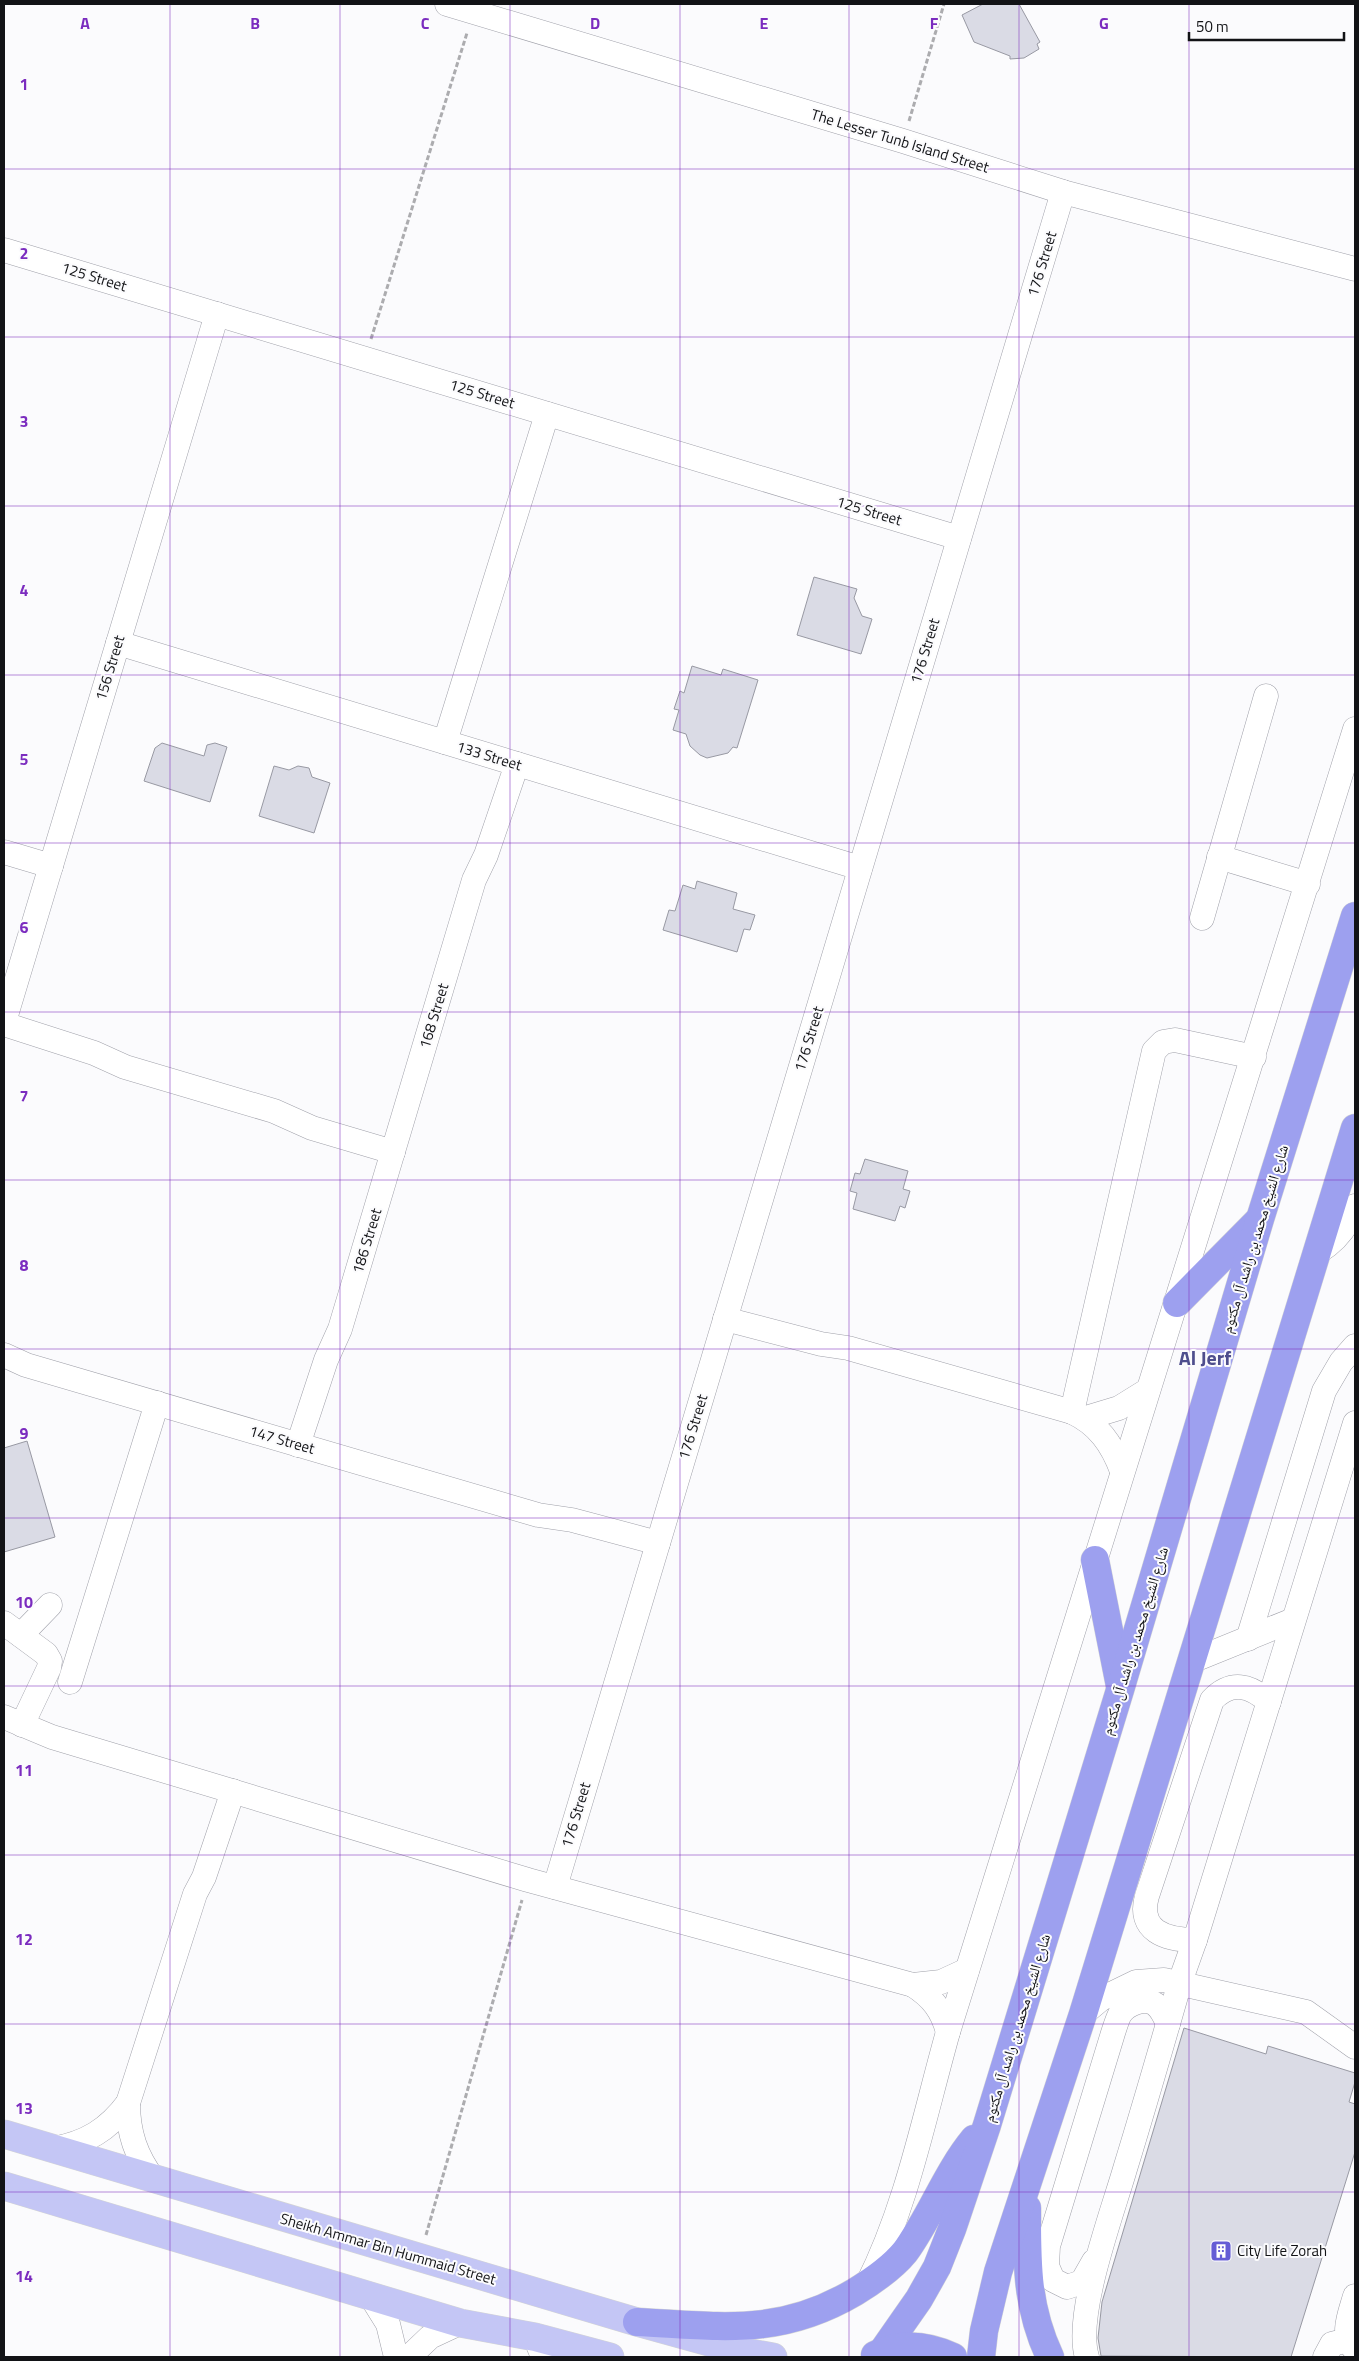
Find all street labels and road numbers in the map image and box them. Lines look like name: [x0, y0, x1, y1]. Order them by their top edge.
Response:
street label: The Lesser Tunb Island Street: [808, 102, 993, 179]
street label: 176 Street: [1021, 228, 1063, 299]
street label: 125 Street: [59, 256, 130, 298]
street label: 125 Street: [447, 373, 518, 415]
street label: 125 Street: [834, 490, 905, 532]
street label: 176 Street: [904, 615, 946, 686]
street label: 156 Street: [89, 632, 131, 703]
street label: 133 Street: [454, 735, 525, 777]
street label: 168 Street: [413, 980, 455, 1051]
street label: 176 Street: [788, 1003, 830, 1074]
street label: شارع الشيخ محمد بن راشد آل مكتوم: [1215, 1142, 1294, 1336]
street label: 186 Street: [346, 1205, 388, 1276]
street label: 176 Street: [672, 1391, 714, 1462]
street label: 147 Street: [247, 1419, 318, 1460]
street label: شارع الشيخ محمد بن راشد آل مكتوم: [1095, 1544, 1174, 1738]
street label: 176 Street: [555, 1779, 597, 1850]
street label: شارع الشيخ محمد بن راشد آل مكتوم: [977, 1931, 1056, 2125]
street label: Sheikh Ammar Bin Hummaid Street: [278, 2207, 499, 2291]

